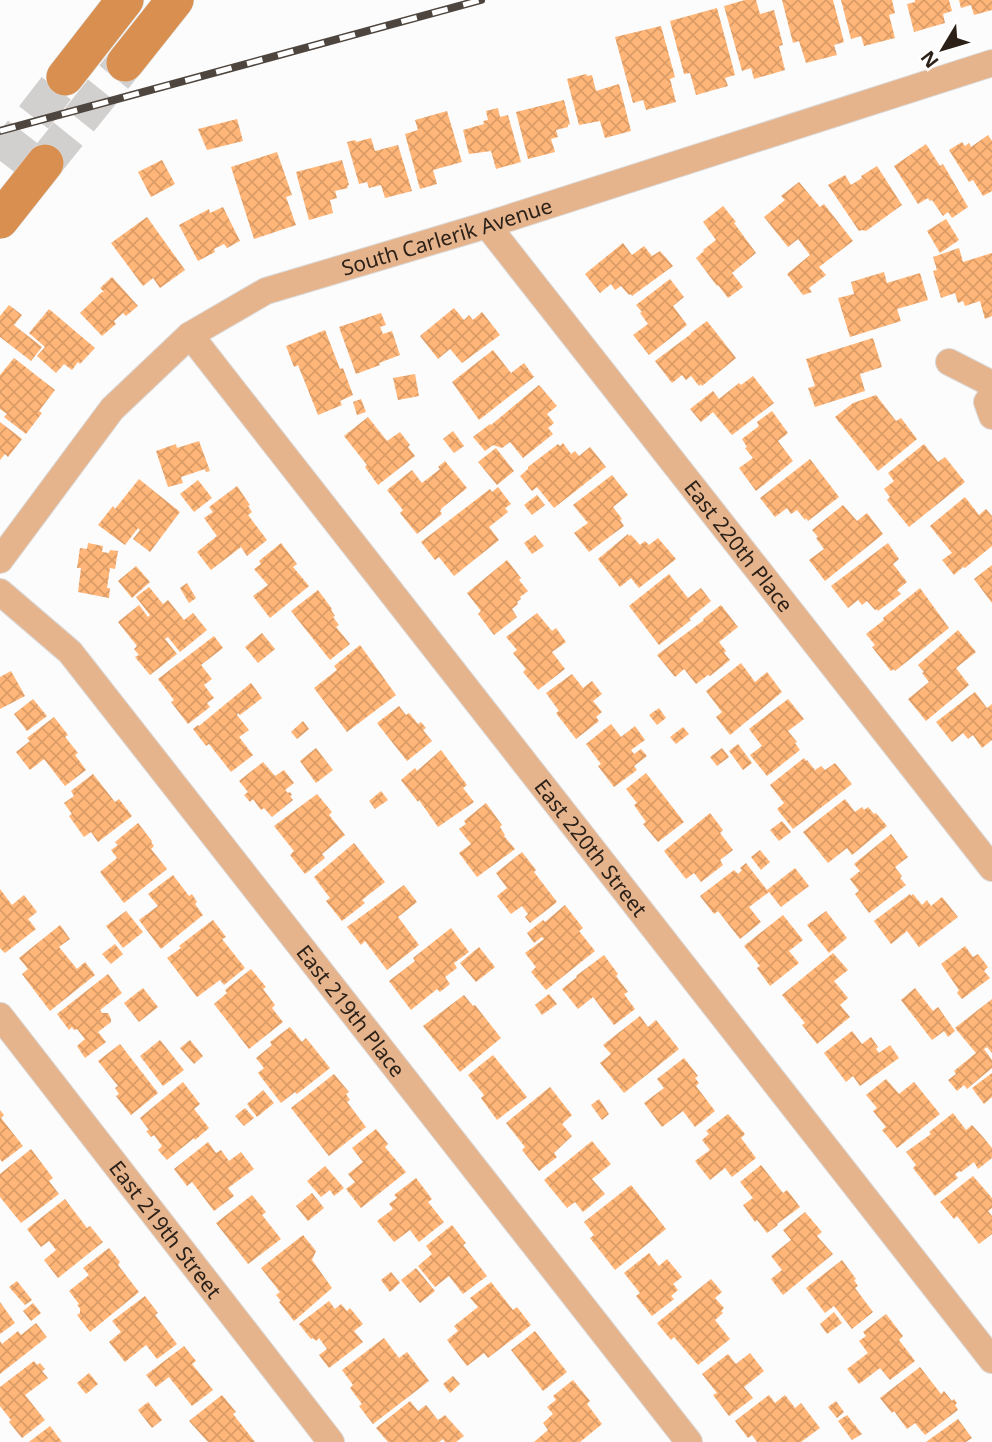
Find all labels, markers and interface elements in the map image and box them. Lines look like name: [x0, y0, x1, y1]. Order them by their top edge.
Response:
north arrow: [908, 14, 978, 84]
text: N: [915, 45, 945, 74]
street label: South Carlerik Avenue: [338, 191, 556, 282]
street label: East 220th Place: [678, 474, 800, 618]
street label: East 220th Street: [529, 773, 654, 923]
street label: East 219th Place: [291, 939, 412, 1083]
street label: East 219th Street: [103, 1155, 228, 1304]

